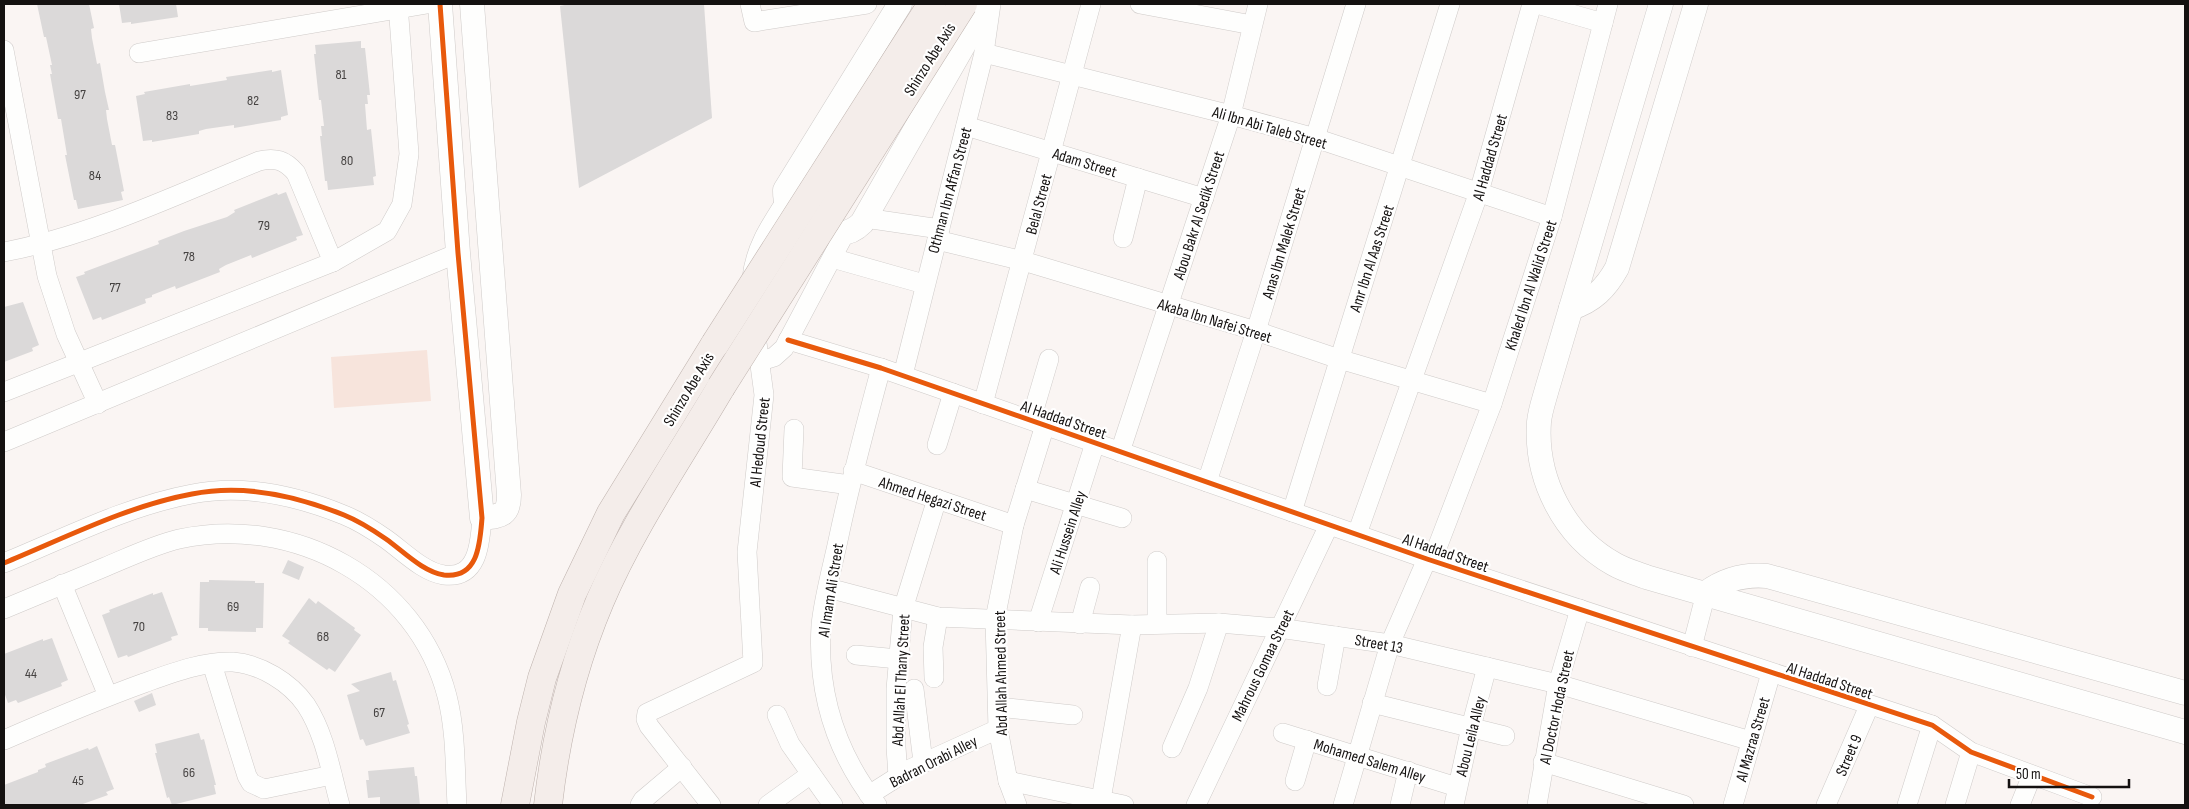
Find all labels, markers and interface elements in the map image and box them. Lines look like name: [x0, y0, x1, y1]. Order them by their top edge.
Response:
street label: Shinzo Abe Axis: [900, 20, 960, 100]
house number: 81: [335, 66, 347, 83]
house number: 97: [74, 86, 86, 103]
house number: 82: [247, 92, 259, 109]
street label: Ali Ibn Abi Taleb Street: [1209, 103, 1329, 154]
house number: 83: [166, 107, 178, 124]
street label: Al Haddad Street: [1469, 112, 1512, 204]
street label: Othman Ibn Affan Street: [924, 125, 976, 256]
street label: Adam Street: [1049, 144, 1119, 182]
street label: Abou Bakr Al Sedik Street: [1169, 149, 1229, 283]
house number: 80: [341, 152, 353, 169]
house number: 84: [89, 167, 101, 184]
street label: Belal Street: [1022, 172, 1057, 237]
street label: Anas Ibn Malek Street: [1258, 185, 1310, 302]
street label: Amr Ibn Al Aas Street: [1346, 202, 1399, 315]
house number: 79: [258, 217, 270, 234]
street label: Khaled Ibn Al Walid Street: [1501, 218, 1562, 353]
house number: 78: [183, 248, 195, 265]
house number: 77: [109, 279, 121, 296]
street label: Akaba Ibn Nafei Street: [1154, 295, 1274, 348]
street label: Shinzo Abe Axis: [660, 349, 719, 430]
street label: Al Hedoud Street: [746, 396, 775, 489]
street label: Al Haddad Street: [1017, 397, 1109, 444]
street label: Ahmed Hegazi Street: [876, 473, 989, 526]
street label: Ali Hussein Alley: [1046, 488, 1091, 577]
street label: Al Haddad Street: [1399, 530, 1491, 577]
street label: Al Imam Ali Street: [815, 542, 848, 639]
house number: 69: [227, 598, 239, 615]
street label: Mahrous Gomaa Street: [1228, 607, 1299, 725]
street label: Abd Allah Ahmed Street: [991, 610, 1012, 737]
street label: Abd Allah El Thany Street: [888, 613, 914, 748]
house number: 70: [133, 618, 145, 635]
house number: 68: [317, 628, 329, 645]
street label: Street 13: [1353, 631, 1404, 658]
street label: Al Doctor Hoda Street: [1536, 649, 1579, 767]
street label: Al Haddad Street: [1783, 658, 1875, 704]
house number: 44: [25, 665, 37, 682]
street label: Abou Leila Alley: [1452, 694, 1491, 779]
street label: Al Mazraa Street: [1732, 695, 1775, 785]
house number: 67: [373, 704, 385, 721]
street label: Badran Orabi Alley: [887, 732, 981, 793]
street label: Street 9: [1832, 732, 1867, 779]
street label: Mohamed Salem Alley: [1311, 735, 1428, 787]
scale bar: [2009, 756, 2129, 788]
house number: 66: [183, 764, 195, 781]
text: 50 m: [2016, 765, 2041, 784]
house number: 45: [72, 772, 84, 789]

